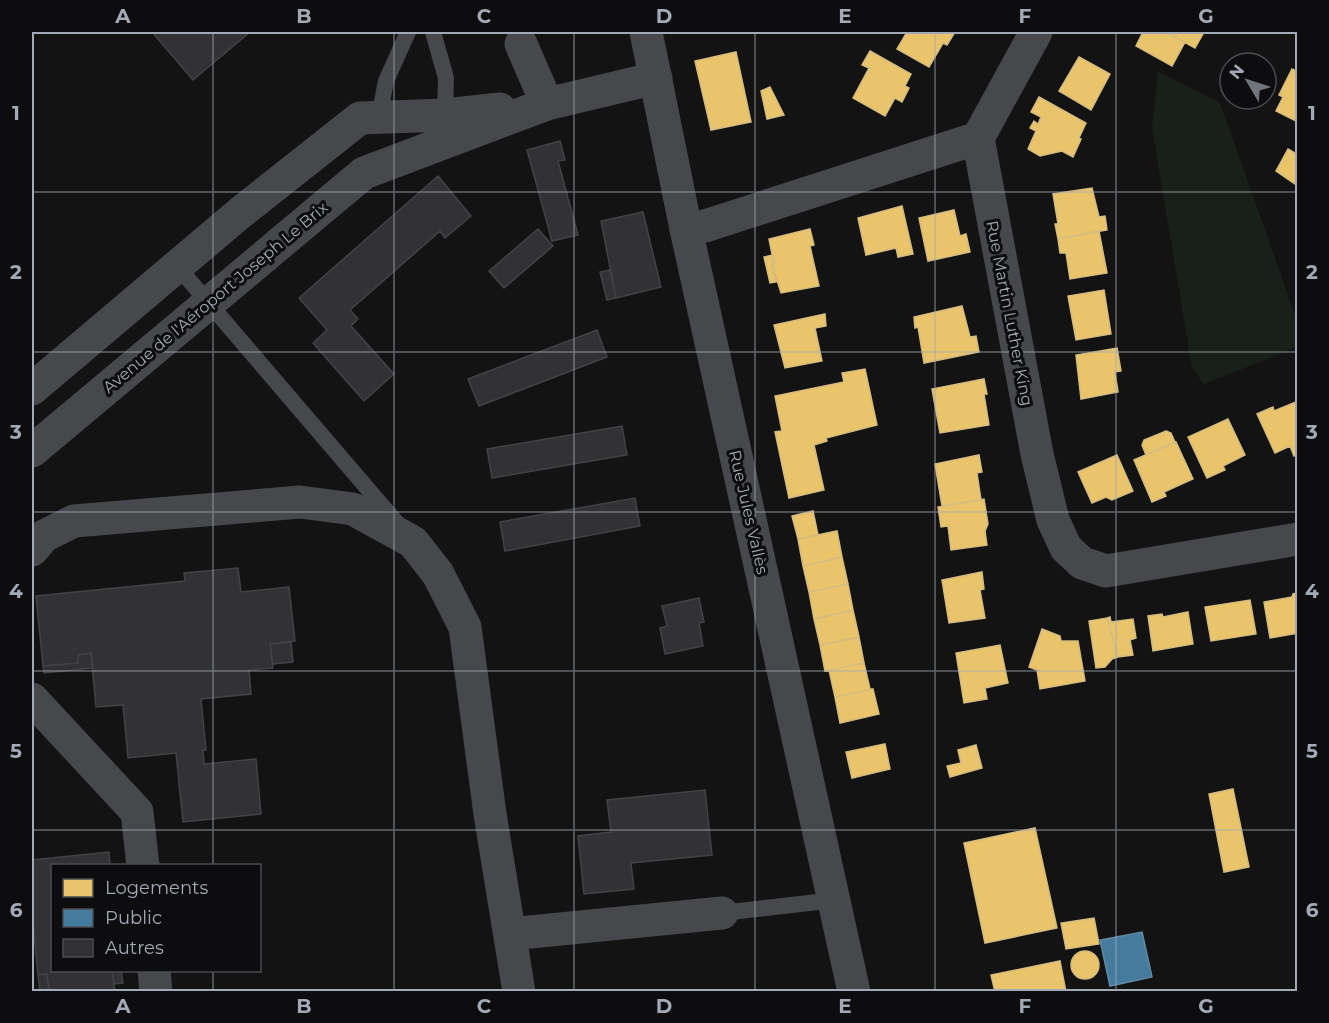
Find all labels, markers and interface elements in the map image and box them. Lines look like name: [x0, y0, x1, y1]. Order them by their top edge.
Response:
text: A: [114, 4, 131, 28]
text: B: [296, 4, 312, 28]
text: C: [477, 4, 492, 28]
text: D: [656, 4, 672, 28]
text: E: [838, 4, 852, 28]
text: F: [1019, 4, 1032, 28]
text: G: [1198, 4, 1214, 28]
north arrow: [1218, 51, 1278, 111]
text: N: [1225, 61, 1248, 83]
text: 1: [12, 101, 20, 125]
text: 1: [1308, 101, 1316, 125]
street label: Avenue de l'Aéroport Joseph Le Brix: [99, 197, 332, 397]
street label: Rue Martin Luther King: [982, 219, 1037, 407]
text: 2: [10, 260, 22, 284]
text: 2: [1306, 260, 1318, 284]
text: 3: [9, 420, 22, 444]
text: 3: [1305, 420, 1318, 444]
street label: Rue Jules Vallès: [725, 448, 772, 576]
text: 4: [9, 579, 23, 603]
text: 4: [1305, 579, 1319, 603]
text: 5: [10, 739, 22, 763]
text: 5: [1306, 739, 1318, 763]
legend: [51, 864, 261, 972]
text: Logements: [105, 877, 208, 899]
text: 6: [10, 898, 23, 922]
text: 6: [1306, 898, 1319, 922]
text: Public: [105, 907, 162, 929]
text: Autres: [105, 937, 164, 959]
text: A: [114, 994, 131, 1018]
text: B: [296, 994, 312, 1018]
text: C: [477, 994, 492, 1018]
text: D: [656, 994, 672, 1018]
text: E: [838, 994, 852, 1018]
text: F: [1019, 994, 1032, 1018]
text: G: [1198, 994, 1214, 1018]

